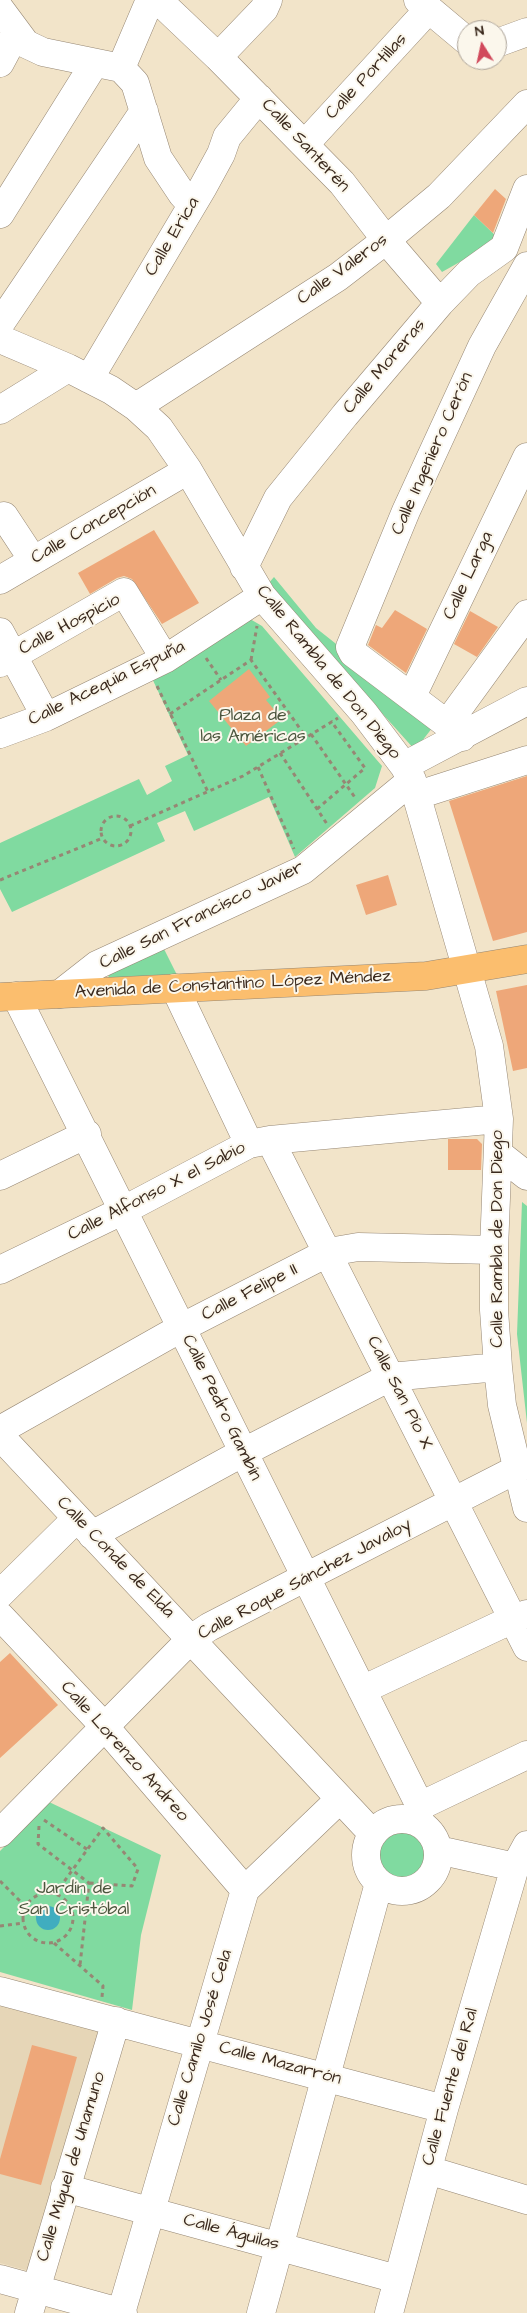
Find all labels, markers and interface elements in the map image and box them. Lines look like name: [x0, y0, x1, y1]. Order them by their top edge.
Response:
north arrow: [457, 20, 507, 70]
text: N: [474, 21, 486, 42]
street label: Calle Portillas: [322, 29, 412, 125]
street label: Calle Santerén: [256, 95, 354, 197]
street label: Calle Erica: [141, 194, 205, 280]
street label: Calle Valeros: [294, 230, 392, 310]
street label: Calle Moreras: [339, 315, 431, 419]
street label: Calle Ingeniero Cerón: [387, 369, 479, 539]
street label: Calle Concepción: [28, 480, 160, 570]
street label: Calle Larga: [439, 529, 499, 623]
street label: Calle Rambla de Don Diego: [251, 582, 405, 764]
street label: Calle Hospicio: [16, 589, 124, 661]
street label: Calle Acequia Espuña: [25, 637, 189, 731]
park label: Plaza de las Américas: [200, 705, 306, 748]
street label: Calle San Francisco Javier: [96, 857, 308, 975]
street label: Avenida de Constantino López Méndez: [74, 966, 392, 1004]
street label: Calle Rambla de Don Diego: [487, 1130, 509, 1348]
street label: Calle Alfonso X el Sabio: [65, 1138, 249, 1246]
street label: Calle Felipe II: [198, 1260, 302, 1326]
street label: Calle Pedro Gambín: [176, 1332, 266, 1484]
street label: Calle San Pío X: [361, 1333, 437, 1453]
street label: Calle Conde de Elda: [51, 1493, 179, 1623]
street label: Calle Roque Sánchez Javaloy: [195, 1514, 415, 1646]
street label: Calle Lorenzo Andreo: [55, 1677, 193, 1827]
park label: Jardín de San Cristóbal: [19, 1878, 129, 1920]
street label: Calle Camilo José Cela: [164, 1947, 238, 2129]
street label: Calle Fuente del Ral: [418, 2006, 484, 2168]
street label: Calle Mazarrón: [217, 2037, 343, 2091]
street label: Calle Miguel de Unamuno: [33, 2070, 111, 2264]
street label: Calle Águilas: [181, 2210, 281, 2256]

